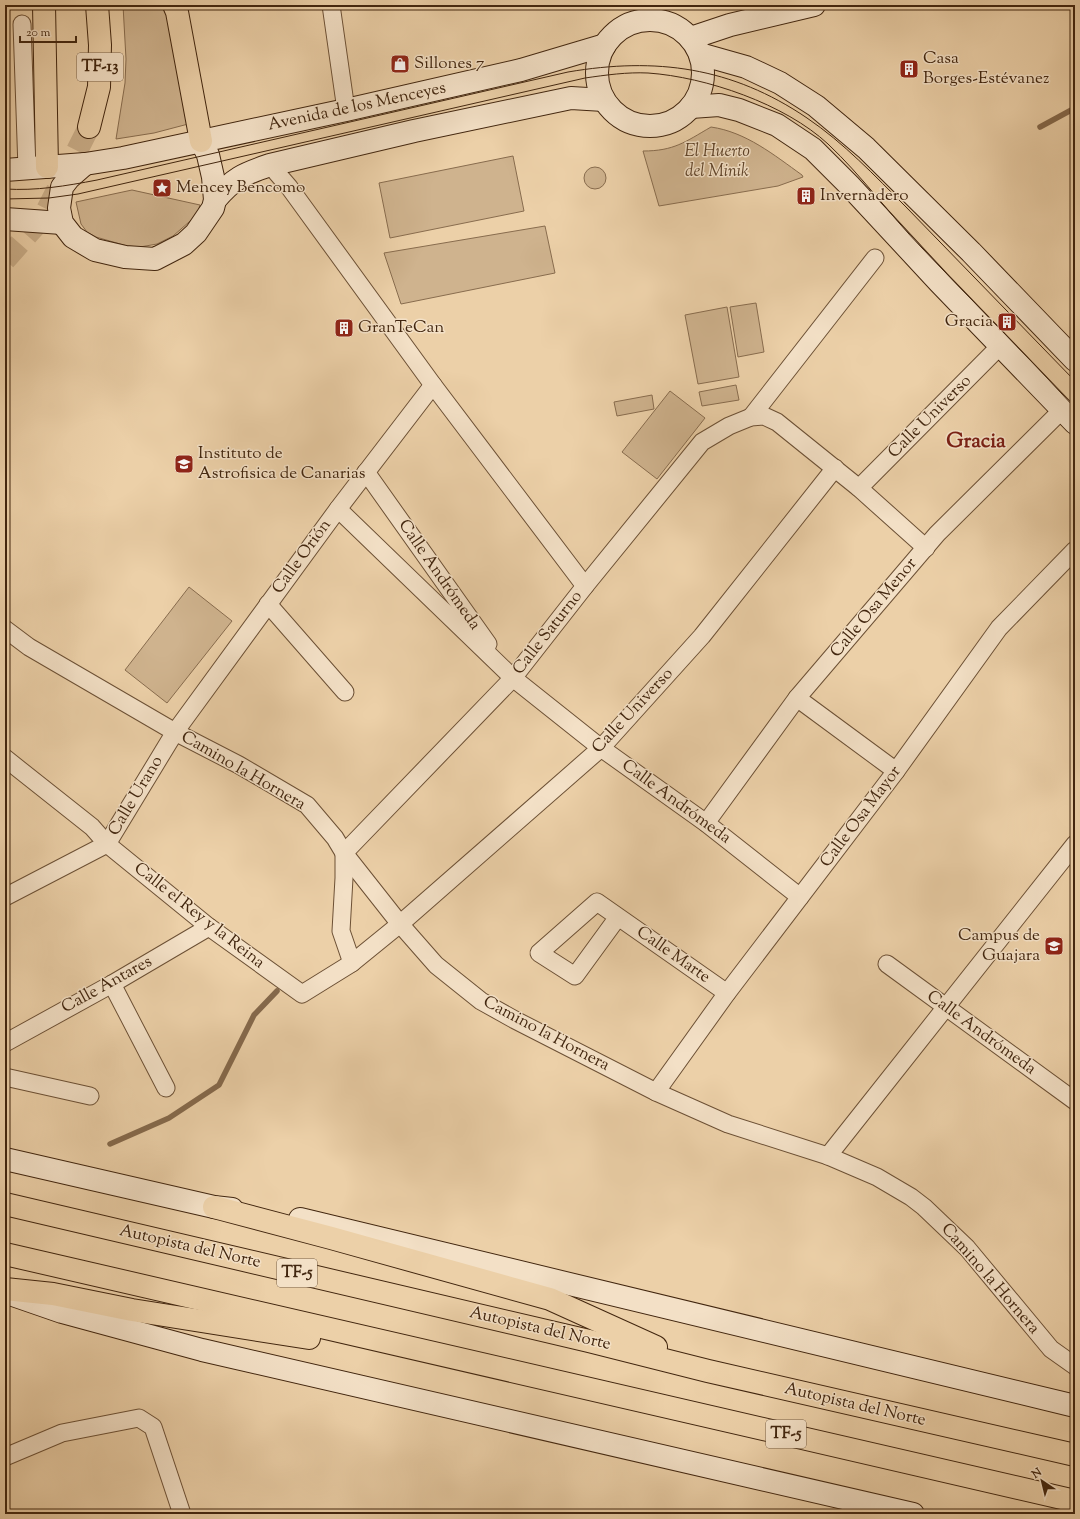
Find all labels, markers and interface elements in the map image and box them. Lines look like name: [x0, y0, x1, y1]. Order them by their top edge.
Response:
scale bar: [20, 18, 76, 44]
text: 20 m: [26, 24, 51, 42]
place label: Casa Borges-Estévanez: [923, 47, 1049, 91]
place label: Sillones 7: [414, 52, 485, 76]
road number: TF-13: [77, 53, 123, 81]
shop icon: Sillones 7: [389, 53, 411, 75]
building icon: Casa Borges-Estévanez: [898, 58, 920, 80]
street label: Avenida de los Menceyes: [266, 76, 449, 138]
park label: El Huerto del Minik: [684, 140, 750, 184]
place label: Mencey Bencomo: [176, 176, 305, 200]
place icon: Mencey Bencomo: [151, 177, 173, 199]
place label: Invernadero: [820, 184, 909, 208]
building icon: Invernadero: [795, 185, 817, 207]
place label: Gracia: [945, 310, 993, 334]
building icon: Gracia: [996, 311, 1018, 333]
place label: GranTeCan: [358, 316, 444, 340]
building icon: GranTeCan: [333, 317, 355, 339]
street label: Calle Universo: [883, 370, 977, 464]
district label: Gracia: [946, 427, 1006, 457]
place label: Instituto de Astrofisica de Canarias: [198, 442, 366, 486]
school or university icon: Instituto de Astrofisica de Canarias: [173, 453, 195, 475]
street label: Calle Orión: [267, 515, 337, 599]
street label: Calle Andrómeda: [392, 515, 486, 635]
street label: Calle Osa Menor: [825, 552, 923, 663]
street label: Calle Saturno: [507, 586, 589, 680]
street label: Calle Universo: [587, 663, 679, 759]
street label: Camino la Hornera: [176, 726, 310, 817]
street label: Calle Urano: [103, 752, 169, 840]
street label: Calle Andrómeda: [616, 754, 736, 850]
street label: Calle Osa Mayor: [815, 761, 908, 873]
street label: Calle el Rey y la Reina: [128, 857, 270, 975]
street label: Calle Marte: [631, 921, 715, 989]
place label: Campus de Guajara: [958, 924, 1040, 968]
school or university icon: Campus de Guajara: [1043, 935, 1065, 957]
street label: Calle Antares: [57, 950, 157, 1020]
street label: Calle Andrómeda: [921, 985, 1041, 1081]
street label: Camino la Hornera: [478, 990, 614, 1078]
street label: Camino la Hornera: [935, 1218, 1045, 1340]
street label: Autopista del Norte: [117, 1219, 263, 1275]
road number: TF-5: [277, 1259, 317, 1287]
street label: Autopista del Norte: [467, 1301, 613, 1357]
street label: Autopista del Norte: [782, 1377, 928, 1433]
road number: TF-5: [766, 1420, 806, 1448]
north arrow: [1022, 1461, 1062, 1501]
text: N: [1028, 1464, 1045, 1483]

